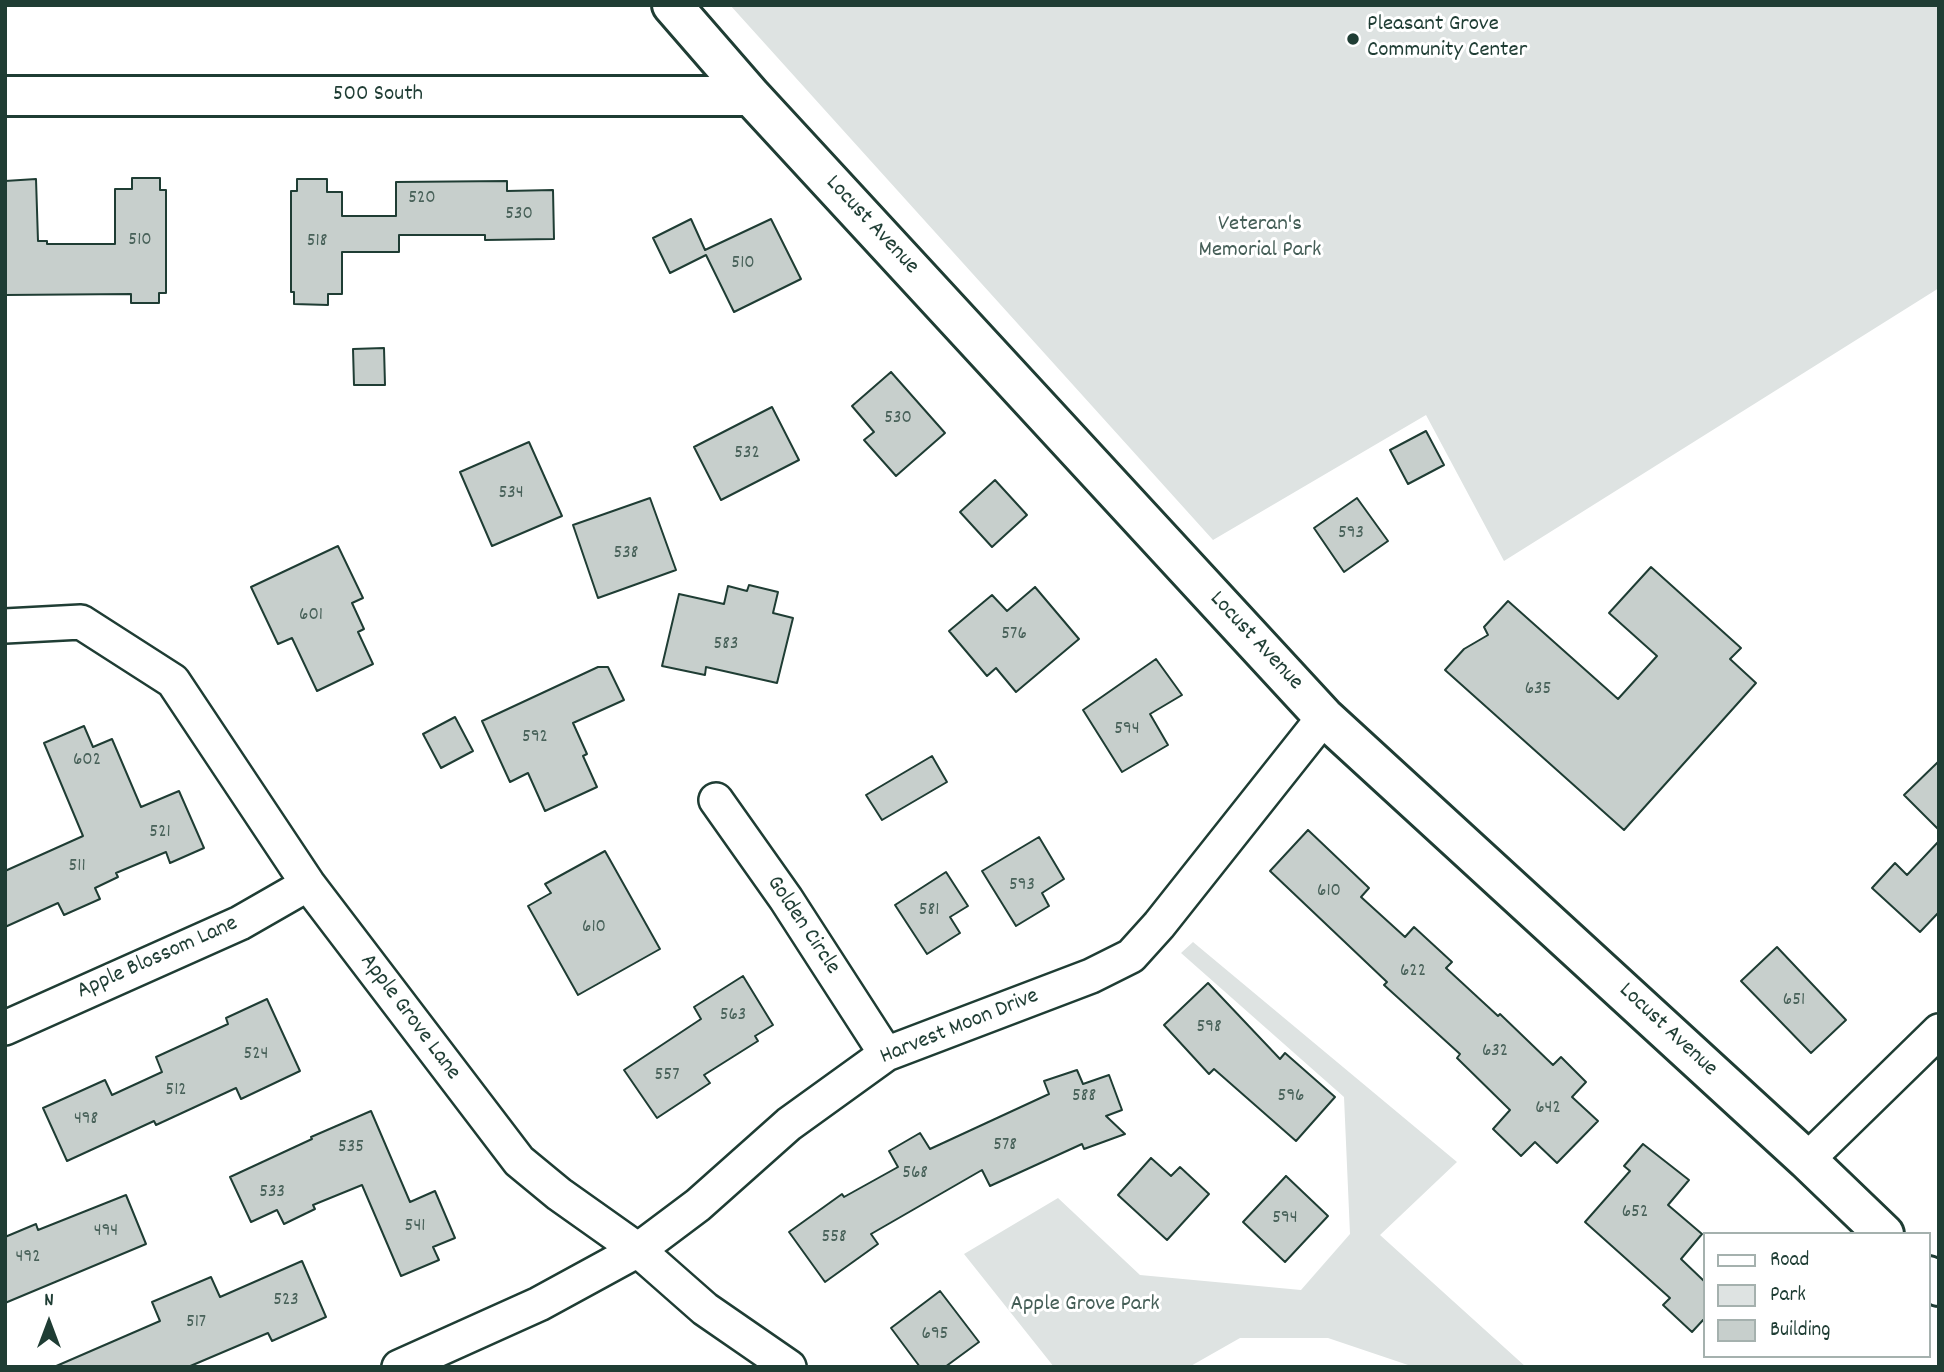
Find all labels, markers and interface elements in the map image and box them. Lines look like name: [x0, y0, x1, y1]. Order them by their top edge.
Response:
place label: Pleasant Grove Community Center: [1367, 12, 1527, 66]
marker: Pleasant Grove Community Center: [1345, 31, 1361, 47]
street label: 500 South: [333, 82, 423, 110]
street label: Locust Avenue: [818, 171, 924, 281]
house number: 520: [408, 188, 436, 210]
house number: 530: [505, 204, 533, 226]
park label: Veteran's Memorial Park: [1198, 212, 1322, 266]
house number: 510: [128, 230, 152, 252]
house number: 518: [307, 231, 327, 253]
house number: 510: [731, 253, 755, 275]
house number: 530: [884, 408, 912, 430]
house number: 532: [734, 443, 760, 465]
house number: 534: [498, 483, 524, 505]
house number: 593: [1338, 523, 1364, 545]
house number: 538: [614, 543, 638, 565]
street label: Locust Avenue: [1202, 587, 1308, 697]
house number: 601: [299, 605, 323, 627]
house number: 576: [1001, 624, 1027, 646]
house number: 583: [714, 634, 738, 656]
house number: 635: [1525, 679, 1551, 701]
house number: 594: [1114, 719, 1140, 741]
house number: 592: [522, 727, 548, 749]
house number: 602: [73, 750, 101, 772]
house number: 521: [149, 822, 171, 844]
house number: 511: [68, 856, 86, 878]
street label: Golden Circle: [759, 871, 845, 981]
house number: 593: [1009, 875, 1035, 897]
house number: 610: [1317, 881, 1341, 903]
house number: 581: [919, 900, 939, 922]
street label: Apple Blossom Lane: [73, 911, 243, 1007]
house number: 610: [582, 917, 606, 939]
street label: Apple Grove Lane: [353, 949, 465, 1087]
house number: 622: [1400, 961, 1426, 983]
street label: Locust Avenue: [1612, 978, 1722, 1084]
street label: Harvest Moon Drive: [877, 984, 1043, 1072]
house number: 651: [1783, 990, 1805, 1012]
house number: 563: [720, 1005, 746, 1027]
house number: 598: [1196, 1017, 1222, 1039]
house number: 632: [1482, 1041, 1508, 1063]
house number: 524: [244, 1044, 268, 1066]
house number: 557: [655, 1065, 679, 1087]
house number: 512: [165, 1080, 187, 1102]
house number: 588: [1072, 1086, 1096, 1108]
house number: 596: [1278, 1086, 1304, 1108]
house number: 642: [1535, 1098, 1561, 1120]
house number: 498: [74, 1109, 98, 1131]
house number: 578: [993, 1135, 1017, 1157]
house number: 535: [338, 1137, 364, 1159]
house number: 568: [902, 1163, 928, 1185]
house number: 533: [259, 1182, 285, 1204]
house number: 652: [1622, 1202, 1648, 1224]
house number: 594: [1272, 1208, 1298, 1230]
house number: 541: [405, 1216, 425, 1238]
house number: 494: [94, 1221, 118, 1243]
house number: 558: [821, 1227, 847, 1249]
legend: [1702, 1232, 1930, 1358]
text: Road: [1770, 1246, 1809, 1276]
house number: 492: [16, 1247, 40, 1269]
text: Park: [1770, 1281, 1806, 1311]
north arrow: [14, 1288, 84, 1358]
text: N: [44, 1288, 54, 1315]
house number: 523: [273, 1290, 299, 1312]
park label: Apple Grove Park: [1010, 1292, 1160, 1320]
house number: 517: [186, 1312, 206, 1334]
text: Building: [1770, 1316, 1830, 1346]
house number: 695: [922, 1324, 948, 1346]

